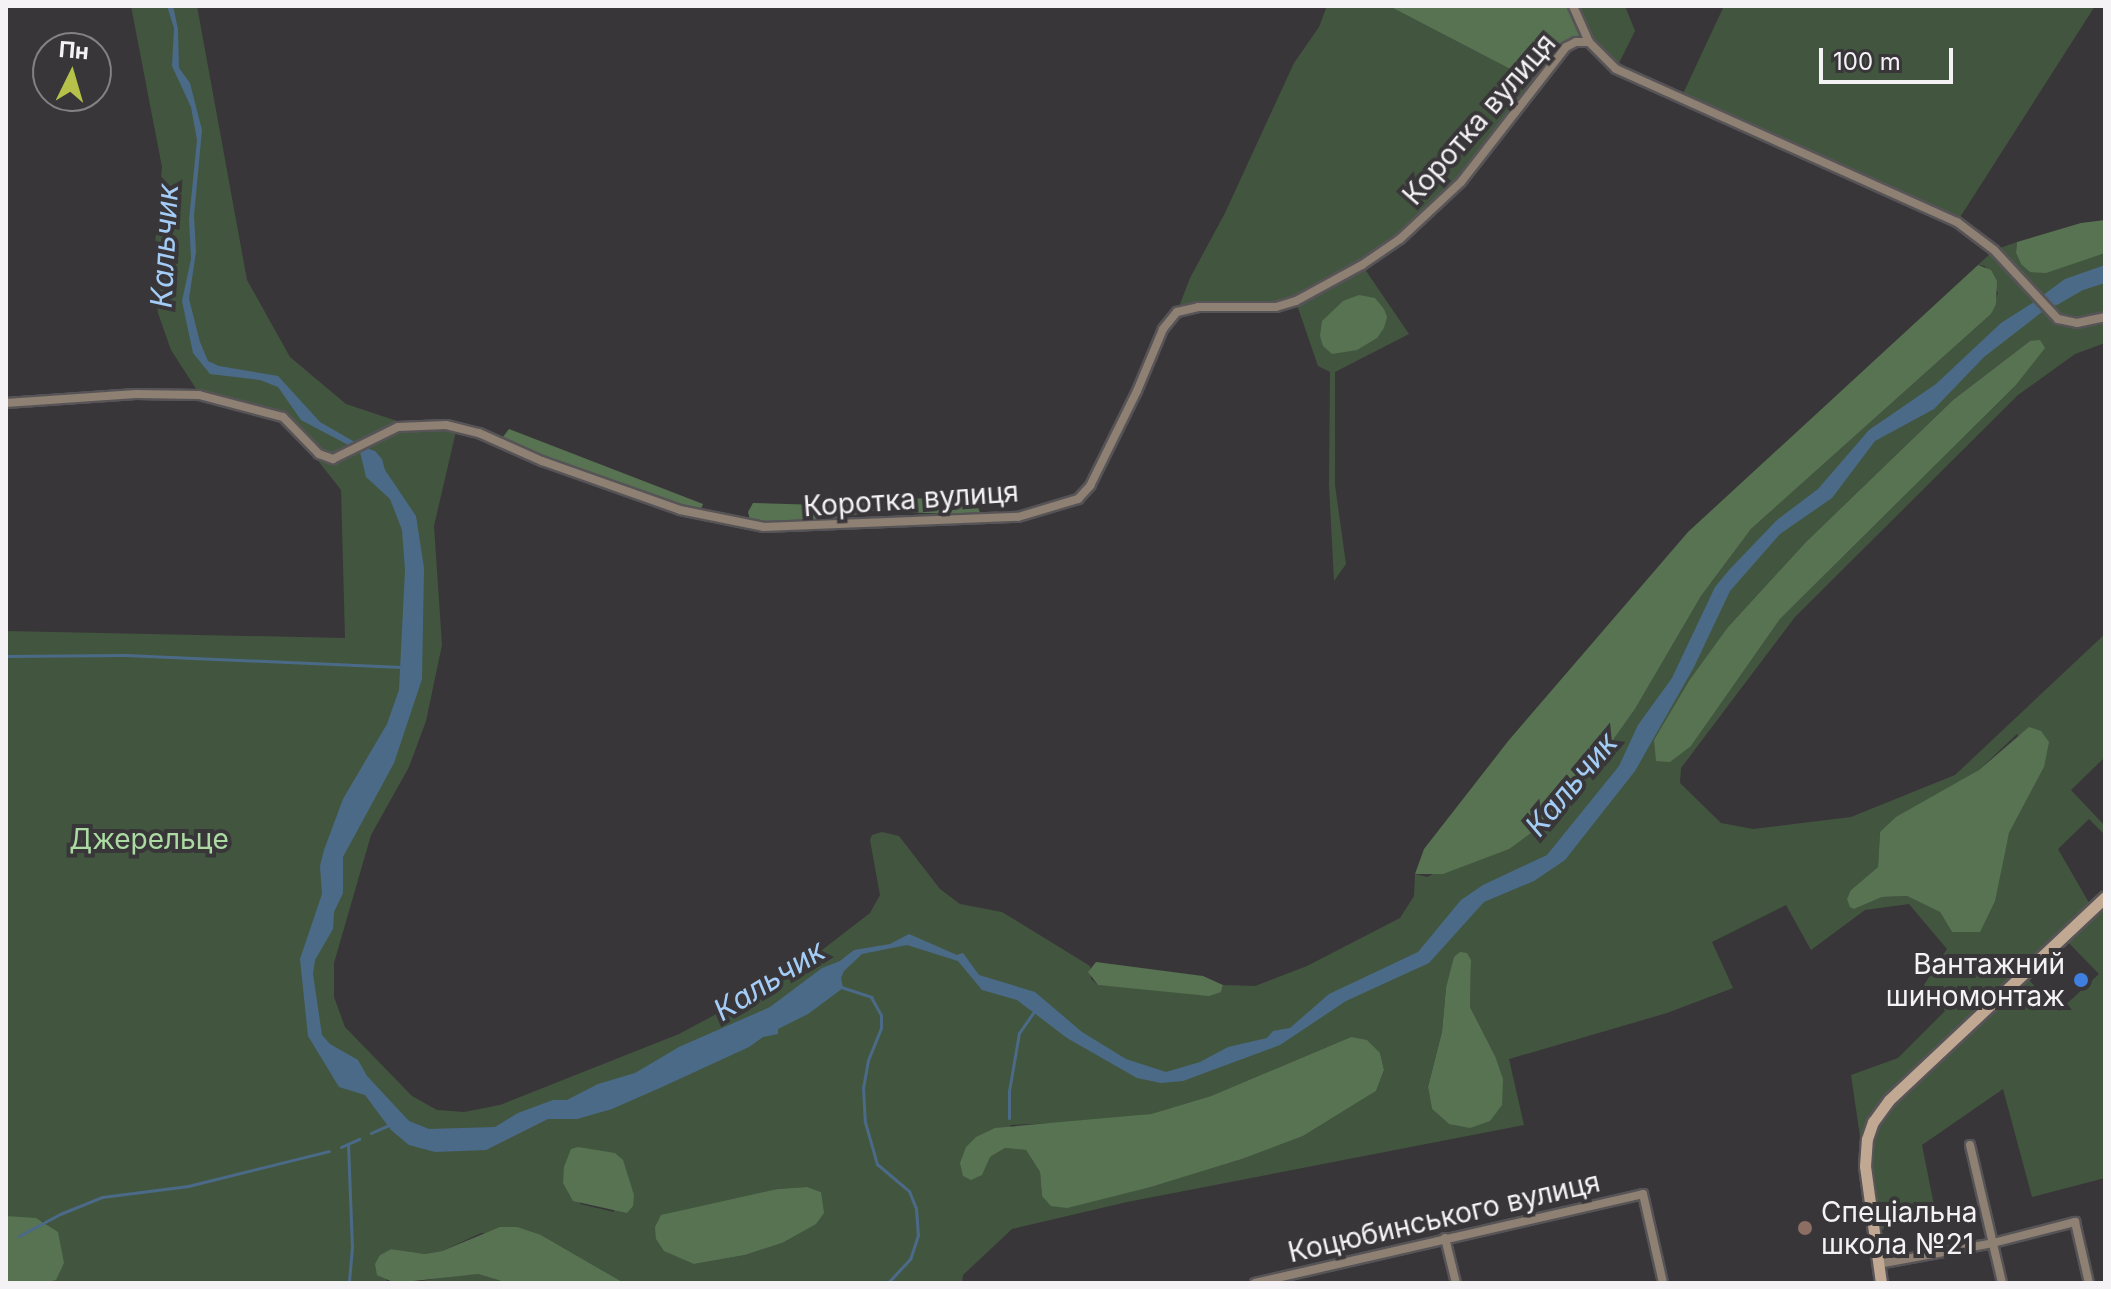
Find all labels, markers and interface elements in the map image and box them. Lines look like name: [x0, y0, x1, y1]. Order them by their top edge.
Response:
street label: Коротка вулиця: [1396, 27, 1562, 211]
north arrow: [32, 32, 112, 112]
scale bar: [1823, 32, 1957, 82]
text: Пн: [58, 36, 90, 64]
text: 100 m: [1833, 47, 1901, 76]
water label: Кальчик: [143, 183, 185, 309]
street label: Коротка вулиця: [802, 475, 1020, 523]
water label: Кальчик: [1517, 725, 1625, 843]
park label: Джерельце: [69, 822, 229, 856]
water label: Кальчик: [707, 932, 831, 1028]
place label: Вантажний шиномонтаж: [1886, 947, 2065, 1013]
marker: Вантажний шиномонтаж: [2072, 971, 2090, 989]
street label: Коцюбинського вулиця: [1285, 1165, 1603, 1269]
place label: Спеціальна школа №21: [1821, 1195, 1977, 1261]
marker: Спеціальна школа №21: [1796, 1219, 1814, 1237]

